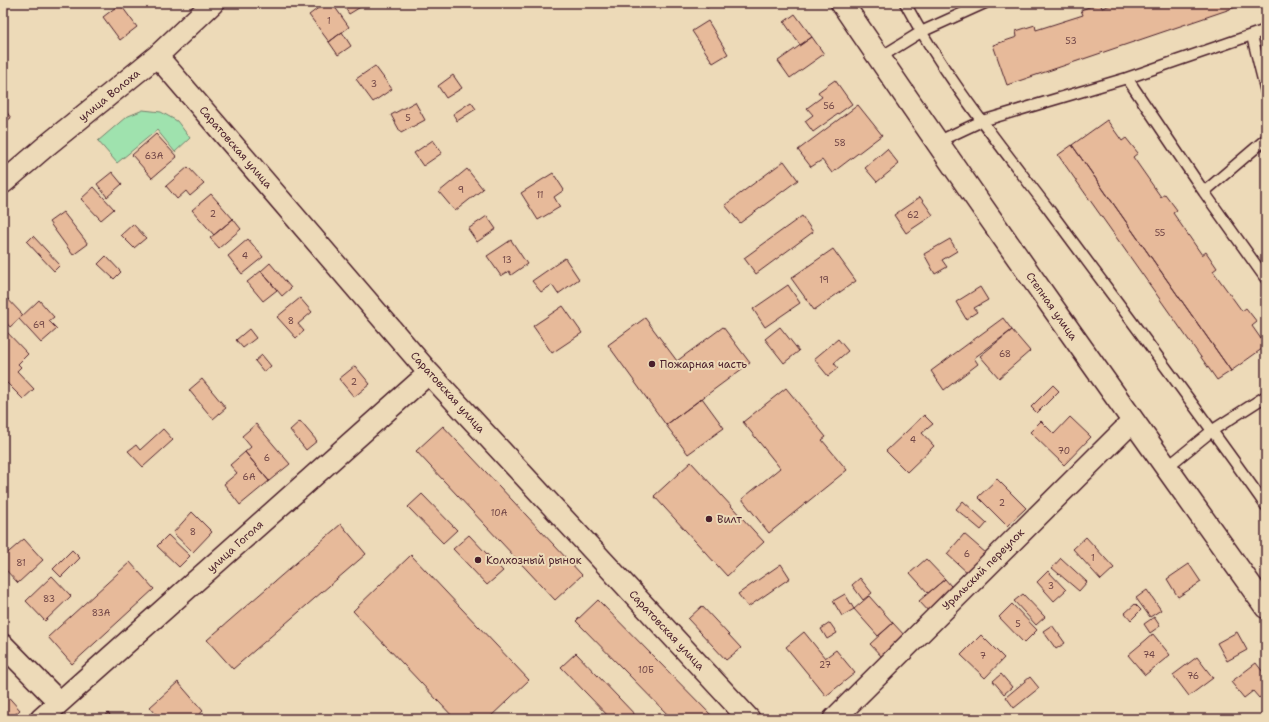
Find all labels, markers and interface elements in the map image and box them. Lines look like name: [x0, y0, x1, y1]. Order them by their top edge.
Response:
house number: 1: [327, 15, 331, 27]
house number: 53: [1065, 35, 1077, 47]
street label: улица Волоха: [75, 66, 143, 125]
house number: 3: [371, 78, 377, 90]
house number: 56: [823, 100, 835, 112]
street label: Саратовская улица: [196, 103, 276, 192]
house number: 5: [405, 112, 411, 124]
house number: 58: [834, 137, 846, 149]
house number: 63А: [145, 150, 164, 162]
house number: 9: [458, 184, 464, 196]
house number: 11: [536, 189, 544, 201]
house number: 2: [210, 208, 216, 220]
house number: 62: [907, 209, 919, 221]
house number: 55: [1155, 227, 1165, 239]
house number: 4: [242, 250, 248, 262]
house number: 13: [502, 254, 512, 266]
street label: Степная улица: [1022, 269, 1081, 344]
house number: 19: [819, 274, 829, 286]
house number: 8: [288, 315, 294, 327]
house number: 69: [33, 319, 45, 331]
street label: Саратовская улица: [407, 348, 488, 436]
house number: 68: [999, 348, 1011, 360]
place label: Пожарная часть: [660, 357, 748, 372]
marker: Пожарная часть: [647, 359, 657, 369]
house number: 2: [351, 376, 357, 388]
house number: 4: [910, 434, 916, 446]
house number: 70: [1058, 445, 1070, 457]
house number: 6: [264, 452, 270, 464]
house number: 6А: [243, 471, 256, 483]
house number: 2: [999, 497, 1005, 509]
house number: 10А: [491, 507, 508, 519]
place label: Вилт: [717, 512, 742, 527]
marker: Вилт: [704, 514, 714, 524]
street label: улица Гоголя: [204, 517, 267, 576]
street label: Уральский переулок: [939, 525, 1028, 614]
house number: 8: [190, 526, 196, 538]
house number: 6: [964, 548, 970, 560]
house number: 1: [1091, 552, 1095, 564]
place label: Колхозный рынок: [486, 553, 582, 568]
marker: Колхозный рынок: [473, 555, 483, 565]
house number: 81: [16, 557, 26, 569]
house number: 3: [1048, 580, 1054, 592]
street label: Саратовская улица: [625, 587, 708, 674]
house number: 83: [43, 593, 55, 605]
house number: 83А: [92, 607, 111, 619]
house number: 5: [1015, 618, 1021, 630]
house number: 74: [1143, 649, 1155, 661]
house number: 7: [980, 650, 986, 662]
house number: 27: [819, 659, 831, 671]
house number: 10Б: [638, 664, 654, 676]
house number: 76: [1187, 670, 1199, 682]

